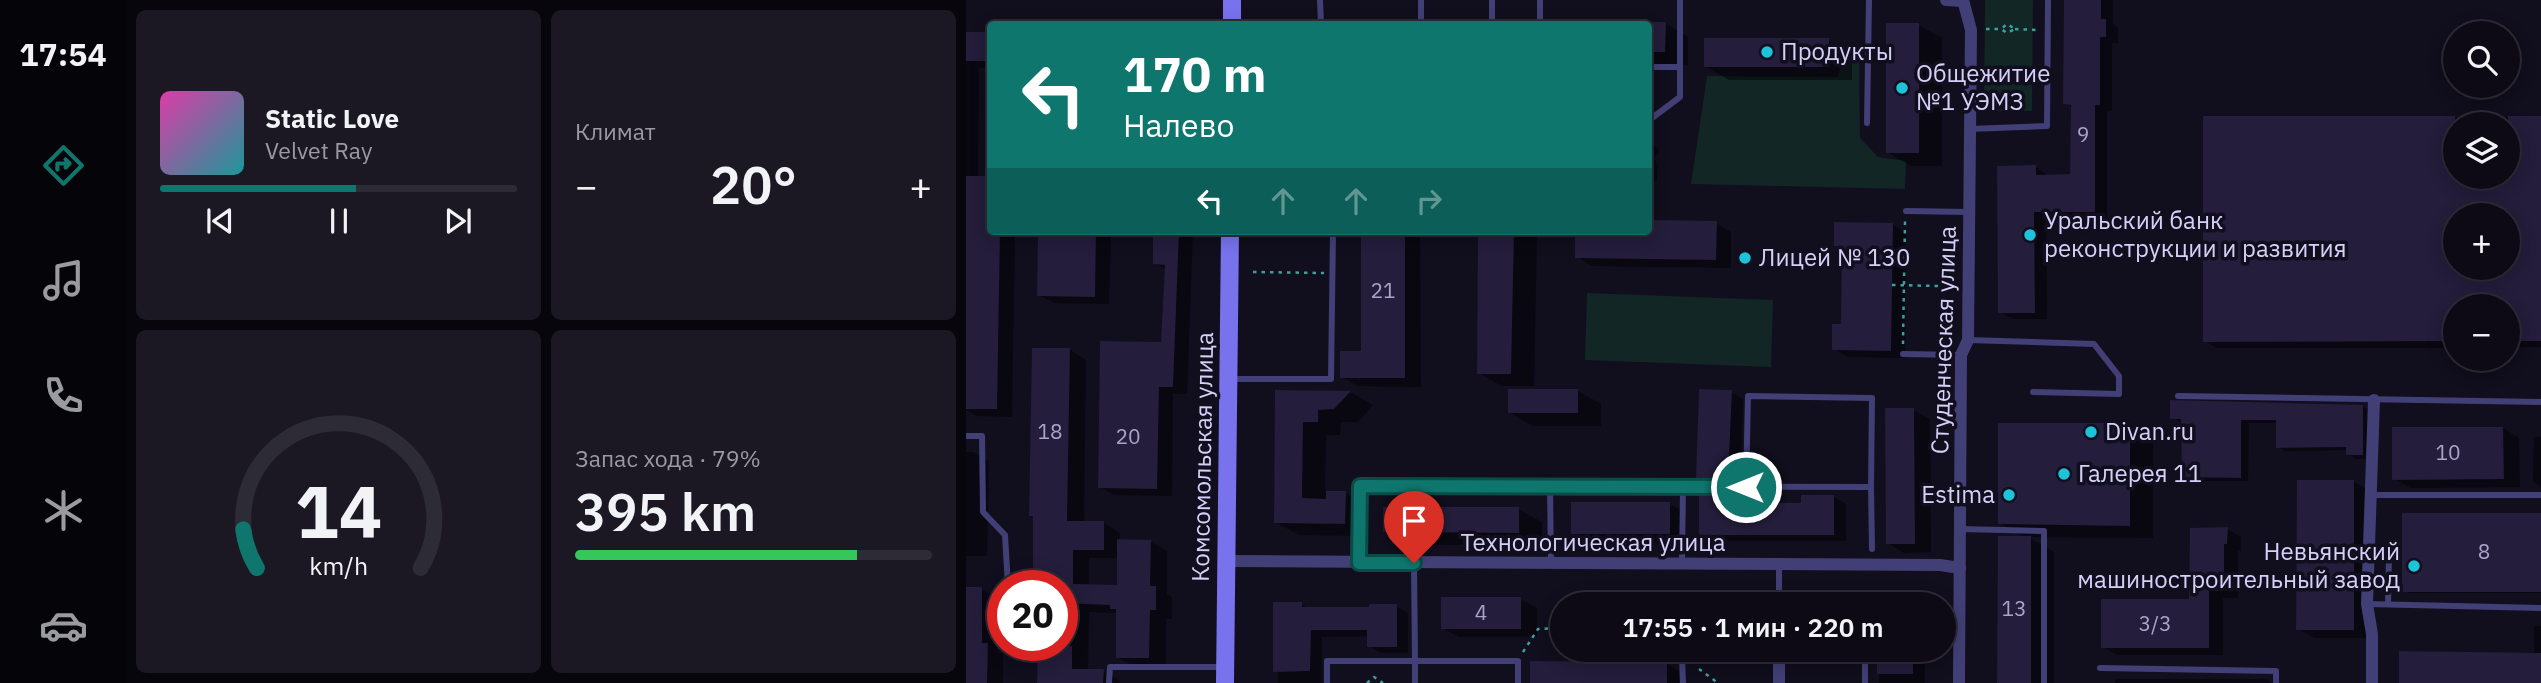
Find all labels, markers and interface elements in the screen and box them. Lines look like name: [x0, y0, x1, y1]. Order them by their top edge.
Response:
map controls: [2443, 21, 2520, 371]
button: search: [2443, 21, 2520, 98]
text: 17:54: [19, 33, 107, 75]
place label: Продукты: [1781, 35, 1893, 67]
text: 170 m: [1123, 42, 1267, 105]
marker: Продукты: [1759, 44, 1775, 60]
icon: left: [1008, 49, 1099, 140]
place label: Общежитие №1 УЭМЗ: [1916, 57, 2050, 117]
marker: Общежитие №1 УЭМЗ: [1894, 80, 1910, 96]
text: Static Love: [265, 101, 399, 135]
text: Налево: [1123, 104, 1234, 146]
button: layers: [2443, 112, 2520, 189]
text: Климат: [575, 116, 656, 146]
house number: 9: [2077, 120, 2089, 148]
text: Velvet Ray: [265, 135, 372, 165]
icon: directions: [39, 141, 88, 190]
text: 20°: [710, 151, 797, 218]
text: −: [575, 161, 598, 210]
text: +: [909, 161, 932, 210]
icon: left: [1191, 182, 1229, 220]
icon: ahead: [1264, 182, 1302, 220]
icon: ahead: [1337, 182, 1375, 220]
icon: right: [1410, 182, 1448, 220]
icon: previous: [201, 202, 239, 240]
icon: pause: [320, 202, 358, 240]
icon: next: [439, 202, 477, 240]
button: +: [2443, 203, 2520, 280]
place label: Уральский банк реконструкции и развития: [2044, 204, 2347, 264]
street label: Студенческая улица: [1923, 225, 1963, 455]
marker: Уральский банк реконструкции и развития: [2022, 227, 2038, 243]
place label: Лицей № 130: [1759, 241, 1910, 273]
marker: Лицей № 130: [1737, 250, 1753, 266]
icon: music: [39, 256, 88, 305]
house number: 21: [1370, 276, 1396, 304]
button: −: [2443, 294, 2520, 371]
street label: Комсомольская улица: [1184, 332, 1220, 582]
icon: phone: [39, 371, 88, 420]
place label: Divan.ru: [2105, 415, 2194, 447]
house number: 18: [1037, 417, 1063, 445]
house number: 20: [1115, 422, 1141, 450]
marker: Divan.ru: [2083, 424, 2099, 440]
house number: 10: [2435, 438, 2461, 466]
text: Запас хода · 79%: [575, 443, 761, 473]
position arrow: [1709, 450, 1783, 524]
place label: Галерея 11: [2078, 457, 2202, 489]
text: 14: [295, 463, 382, 558]
marker: Галерея 11: [2056, 466, 2072, 482]
text: 395 km: [575, 478, 756, 545]
place label: Estima: [1921, 478, 1995, 510]
icon: climate: [39, 486, 88, 535]
marker: Estima: [2001, 487, 2017, 503]
pin: [1384, 491, 1444, 563]
icon: arrive: [1395, 502, 1433, 540]
street label: Технологическая улица: [1460, 526, 1726, 558]
place label: Невьянский машиностроительный завод: [2077, 535, 2400, 595]
house number: 8: [2478, 537, 2490, 565]
text: km/h: [309, 548, 368, 581]
marker: Невьянский машиностроительный завод: [2406, 558, 2422, 574]
speed limit sign: 20: [987, 570, 1078, 661]
house number: 13: [2001, 594, 2027, 622]
house number: 4: [1475, 598, 1487, 626]
icon: car: [39, 601, 88, 650]
house number: 3/3: [2138, 609, 2172, 637]
text: 17:55 · 1 мин · 220 m: [1622, 610, 1884, 644]

